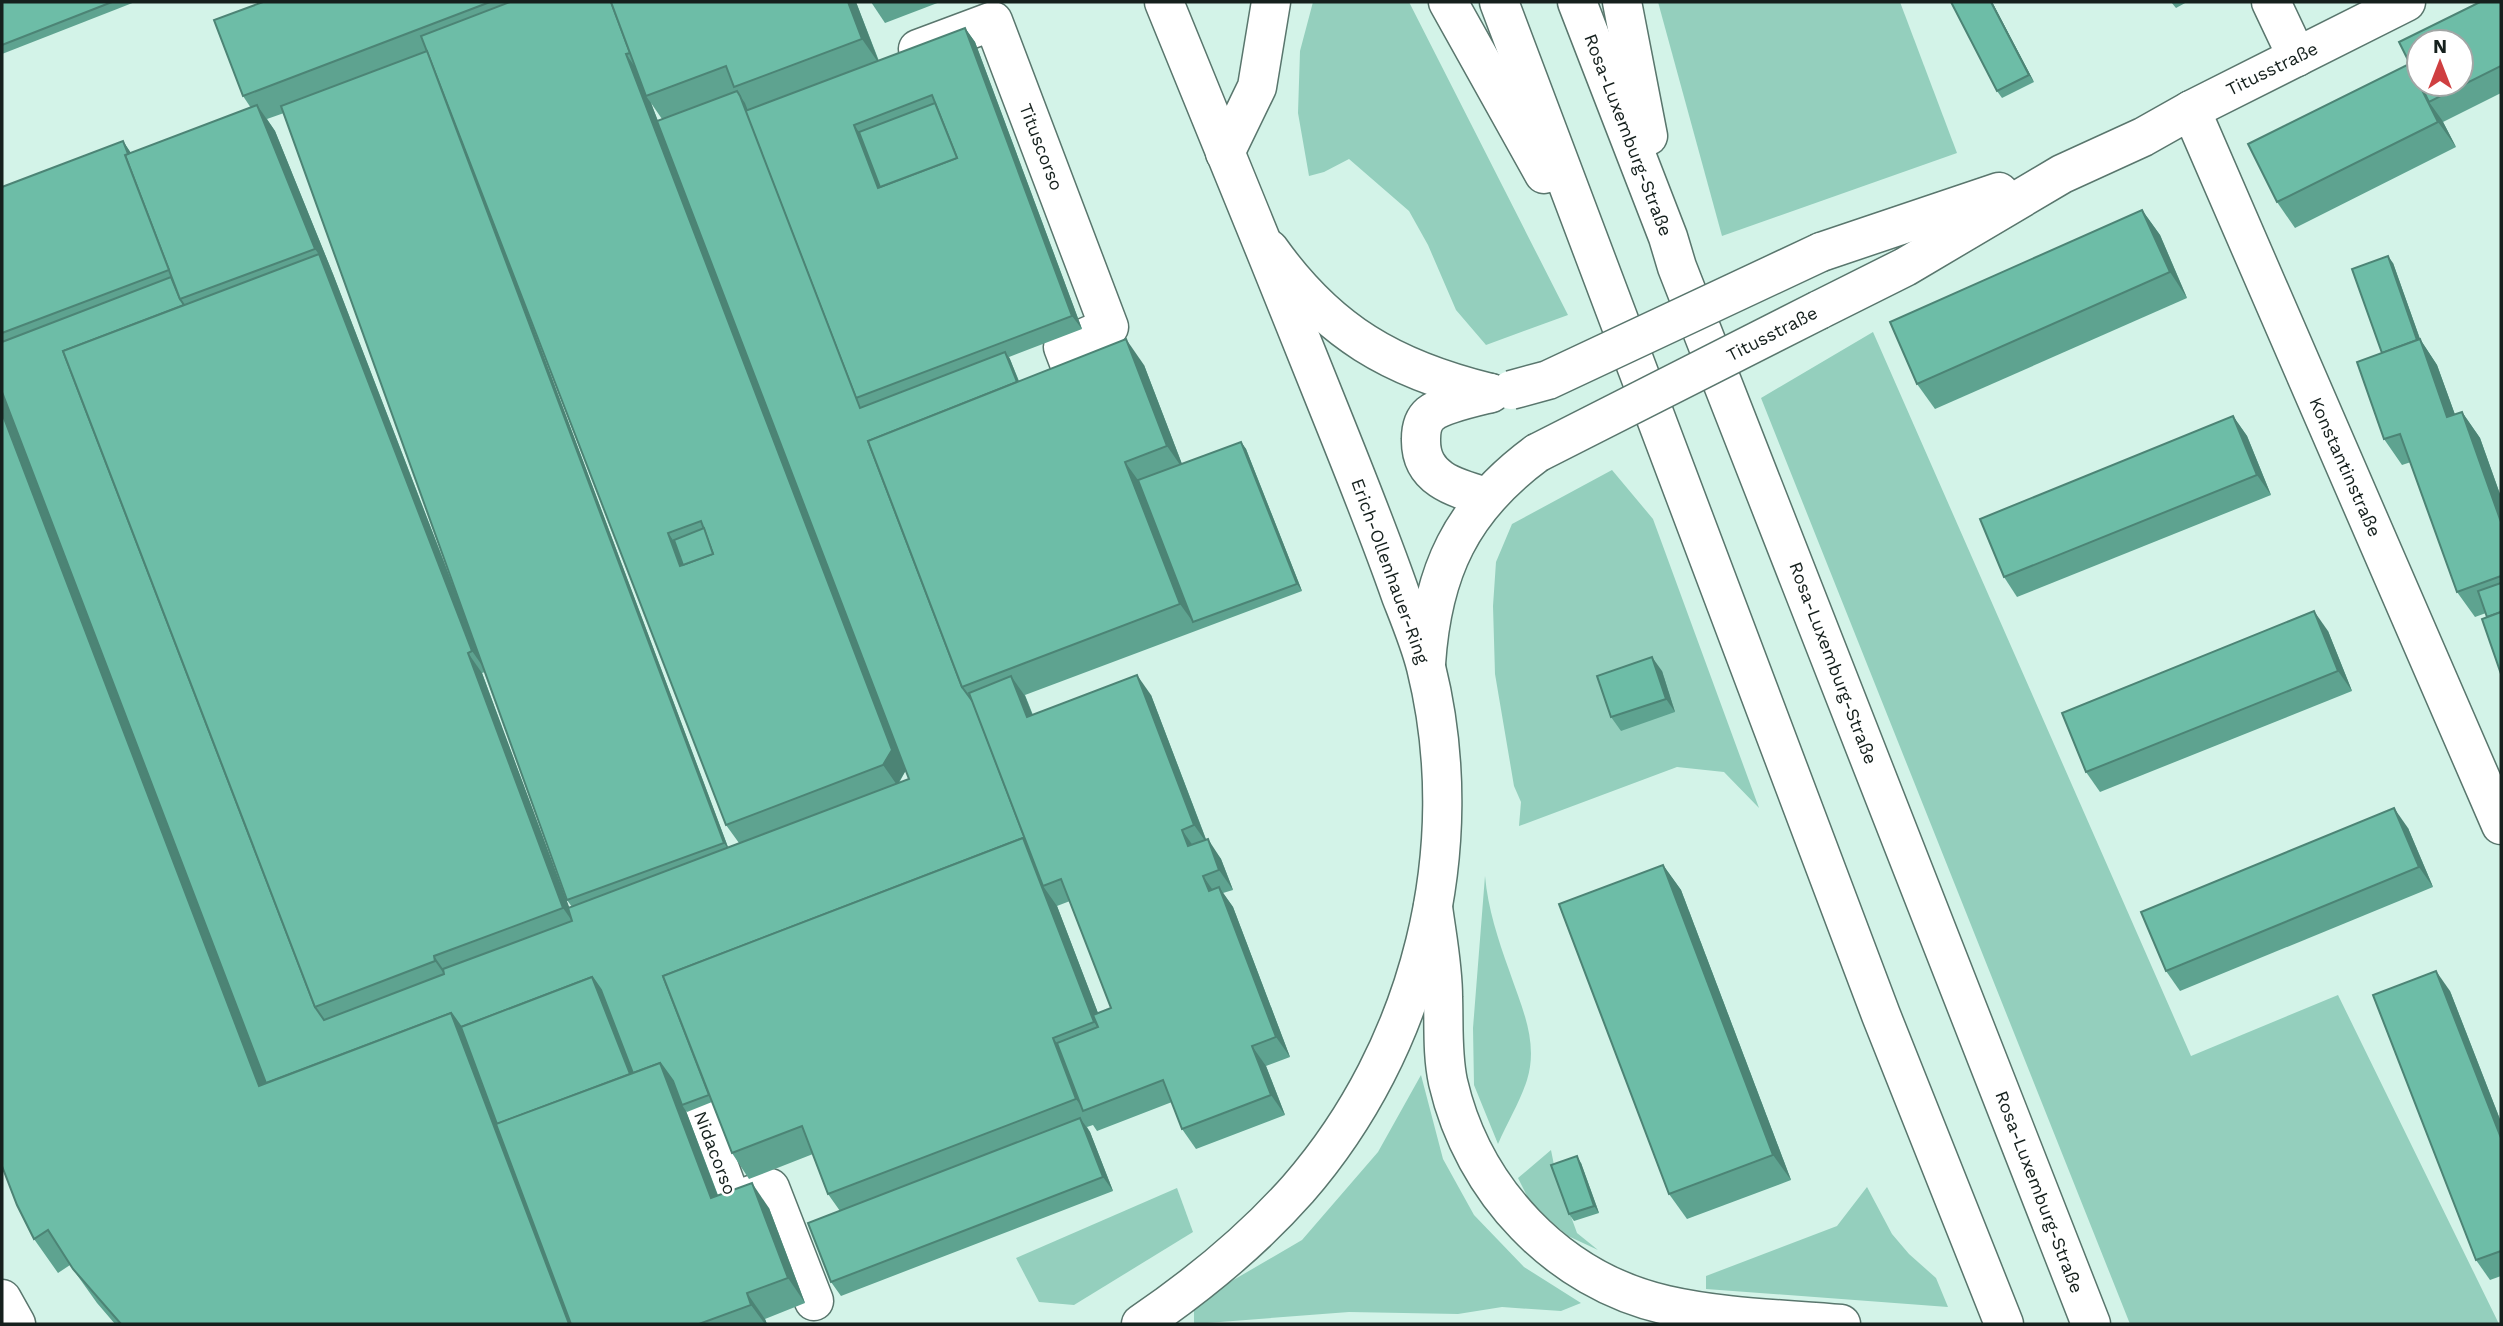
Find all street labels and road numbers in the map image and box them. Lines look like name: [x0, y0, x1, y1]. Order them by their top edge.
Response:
street label: Rosa-Luxemburg-Straße: [1580, 31, 1677, 239]
street label: Titusstraße: [2223, 37, 2321, 100]
street label: Tituscorso: [1015, 100, 1068, 193]
street label: Titusstraße: [1723, 302, 1821, 365]
street label: Konstantinstraße: [2305, 394, 2386, 540]
street label: Erich-Ollenhauer-Ring: [1347, 475, 1434, 667]
street label: Rosa-Luxemburg-Straße: [1785, 559, 1882, 767]
street label: Rosa-Luxemburg-Straße: [1991, 1088, 2088, 1296]
street label: Nidacorso: [690, 1108, 741, 1197]

